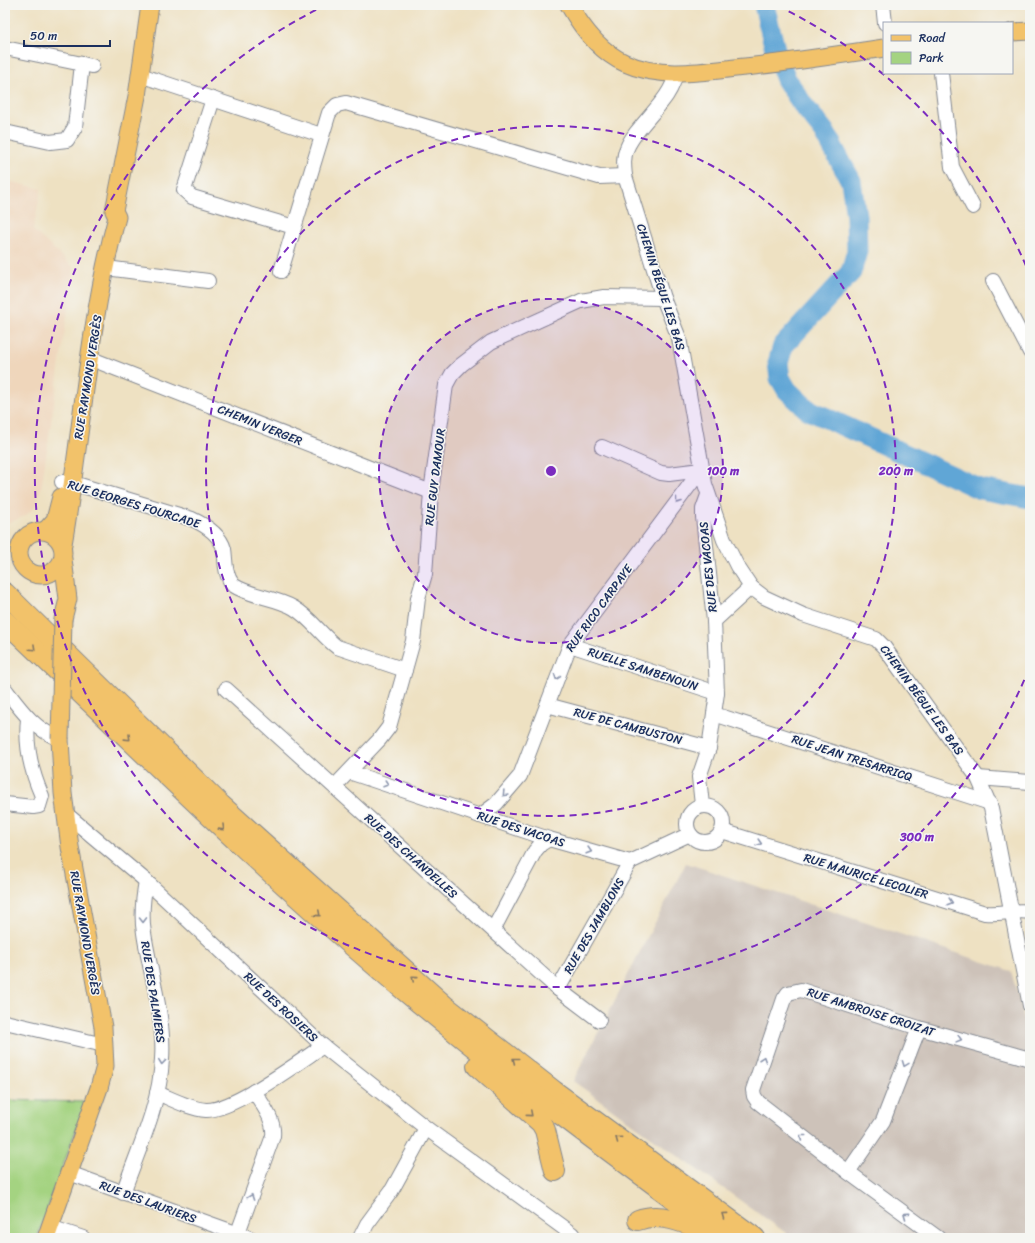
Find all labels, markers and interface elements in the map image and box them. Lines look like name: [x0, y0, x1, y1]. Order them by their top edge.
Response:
scale bar: [24, 22, 110, 48]
legend: [883, 22, 1013, 74]
text: 50 m: [30, 25, 57, 47]
text: Road: [919, 27, 946, 49]
text: Park: [919, 47, 944, 69]
street label: CHEMIN BÉGUE LES BAS: [630, 221, 692, 354]
street label: RUE RAYMOND VERGÈS: [67, 313, 109, 441]
street label: CHEMIN VERGER: [214, 398, 306, 452]
street label: RUE GUY DAMOUR: [418, 427, 452, 527]
text: 100 m: [707, 460, 740, 482]
text: 200 m: [878, 460, 914, 482]
centre of rings: [544, 464, 558, 478]
street label: RUE GEORGES FOURCADE: [65, 473, 204, 535]
one-way arrow: [676, 497, 683, 504]
street label: RUE DES VACOAS: [692, 520, 724, 613]
street label: RUE RICO CARPAYE: [560, 558, 639, 657]
street label: CHEMIN BÉGUE LES BAS: [874, 640, 970, 760]
street label: RUELLE SAMBENOUN: [585, 641, 702, 697]
one-way arrow: [28, 643, 36, 651]
one-way arrow: [553, 673, 562, 680]
street label: RUE DE CAMBUSTON: [571, 701, 685, 751]
street label: RUE JEAN TRESARRICQ: [789, 728, 915, 788]
one-way arrow: [123, 733, 131, 740]
one-way arrow: [382, 780, 389, 788]
one-way arrow: [502, 789, 510, 797]
street label: RUE DES VACOAS: [474, 804, 568, 854]
street label: RUE DES CHANDELLES: [359, 808, 463, 905]
one-way arrow: [217, 823, 225, 830]
text: 300 m: [899, 826, 935, 848]
one-way arrow: [756, 838, 763, 847]
one-way arrow: [585, 846, 592, 855]
street label: RUE MAURICE LECOLIER: [801, 847, 931, 905]
street label: RUE RAYMOND VERGÈS: [63, 869, 107, 997]
street label: RUE DES JAMBLONS: [557, 873, 631, 978]
one-way arrow: [947, 897, 954, 906]
one-way arrow: [314, 910, 321, 917]
one-way arrow: [139, 917, 147, 923]
street label: RUE DES PALMIERS: [134, 939, 172, 1045]
street label: RUE DES ROSIERS: [238, 966, 324, 1048]
one-way arrow: [411, 975, 419, 983]
street label: RUE AMBROISE CROIZAT: [804, 981, 939, 1043]
one-way arrow: [955, 1034, 962, 1043]
one-way arrow: [759, 1056, 767, 1063]
one-way arrow: [512, 1058, 519, 1065]
one-way arrow: [157, 1059, 166, 1065]
one-way arrow: [902, 1061, 910, 1068]
one-way arrow: [525, 1109, 533, 1116]
one-way arrow: [800, 1134, 807, 1141]
one-way arrow: [616, 1137, 623, 1144]
street label: RUE DES LAURIERS: [96, 1174, 200, 1230]
one-way arrow: [246, 1194, 254, 1201]
one-way arrow: [721, 1213, 728, 1220]
one-way arrow: [904, 1213, 911, 1220]

